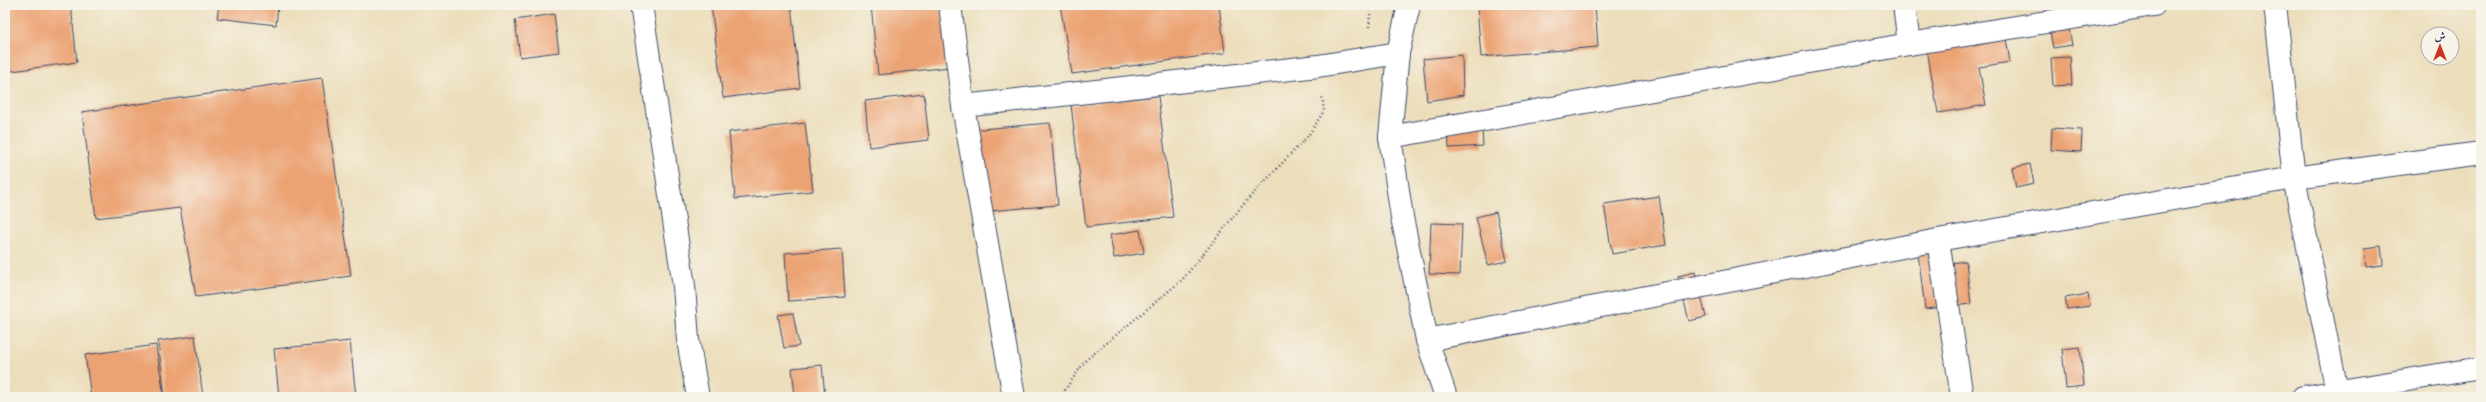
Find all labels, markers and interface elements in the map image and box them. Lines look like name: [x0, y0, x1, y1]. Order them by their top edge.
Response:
north arrow: [2420, 26, 2460, 66]
text: ش: [2435, 30, 2446, 44]

